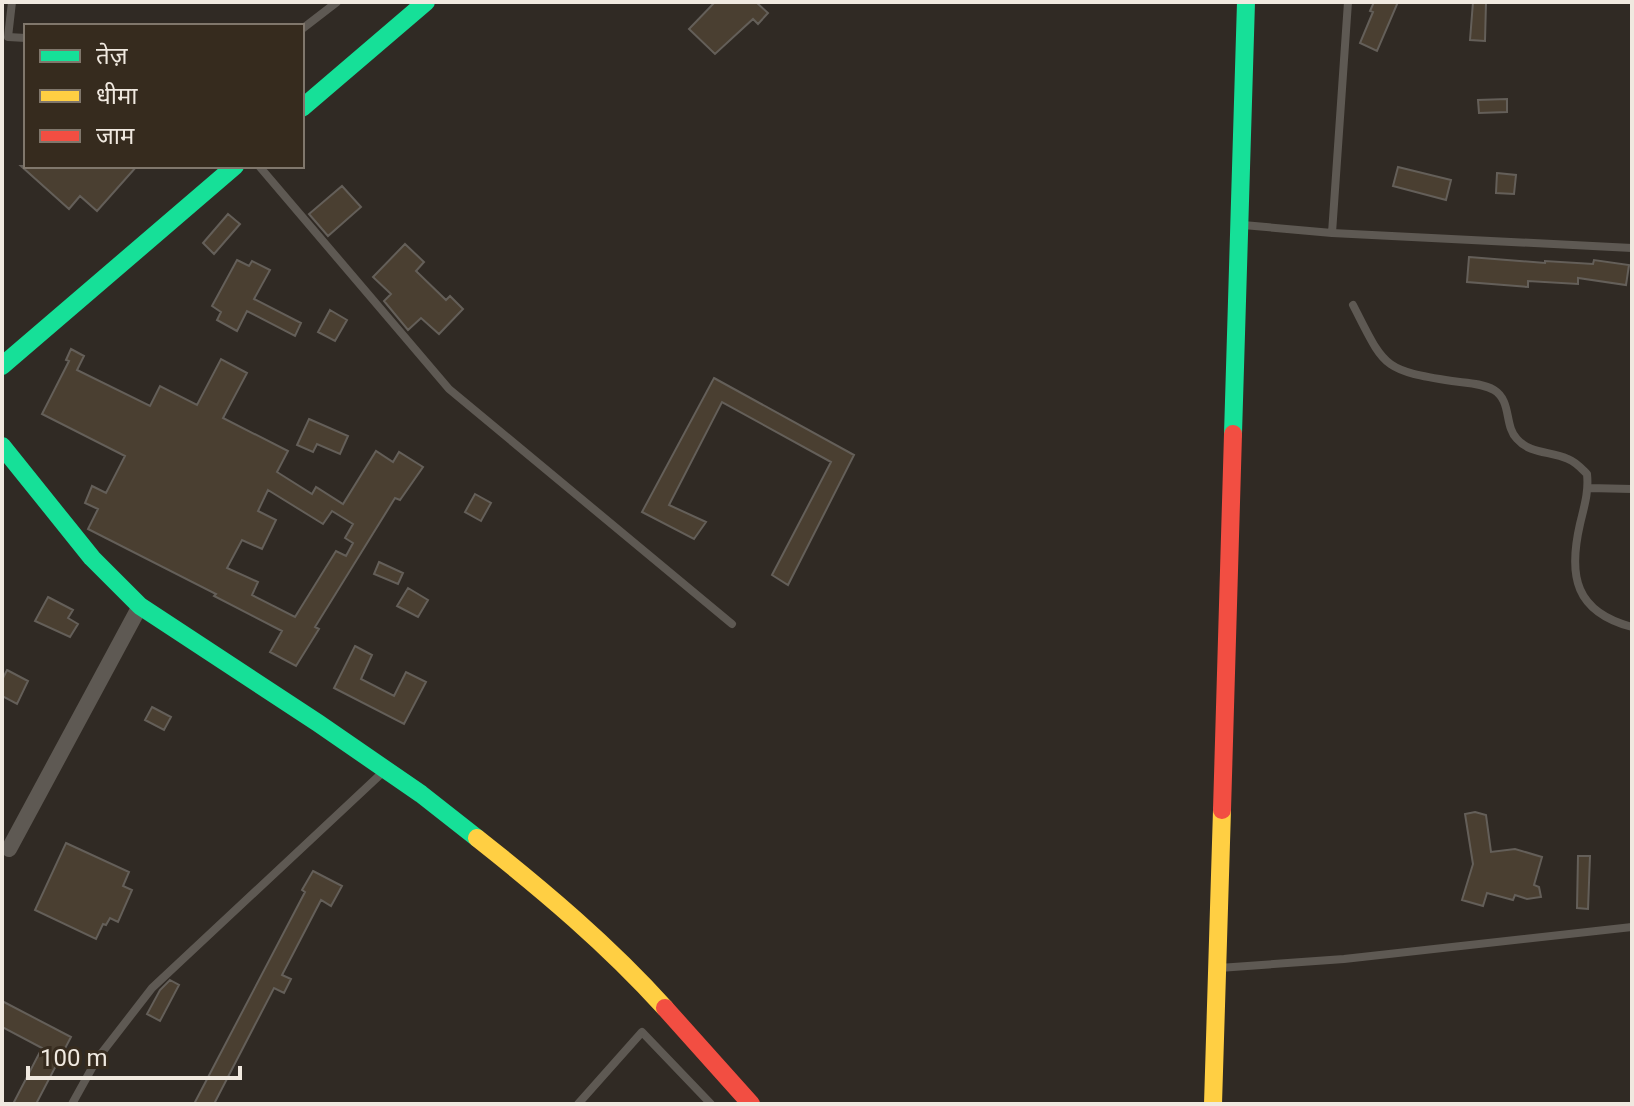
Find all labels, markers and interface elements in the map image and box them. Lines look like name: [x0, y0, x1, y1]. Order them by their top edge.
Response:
legend: [24, 24, 304, 168]
text: तेज़: [96, 42, 129, 70]
text: धीमा: [96, 82, 138, 110]
text: जाम: [96, 122, 135, 150]
scale bar: [28, 1030, 240, 1080]
text: 100 m: [40, 1044, 107, 1072]

